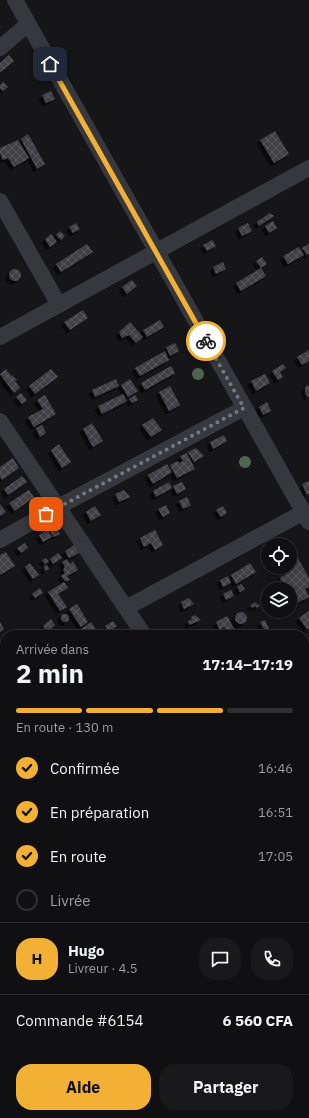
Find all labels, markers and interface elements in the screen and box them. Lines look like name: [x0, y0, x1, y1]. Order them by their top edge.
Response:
pin: [33, 47, 67, 81]
icon: home: [39, 53, 61, 75]
courier: [186, 321, 226, 361]
icon: bike: [195, 330, 217, 352]
pin: [29, 497, 63, 531]
icon: bag: [35, 503, 57, 525]
map controls: [261, 538, 297, 618]
button: locate: [261, 538, 297, 574]
button: layers: [261, 582, 297, 618]
text: Arrivée dans: [16, 641, 89, 658]
text: 17:14–17:19: [202, 655, 293, 674]
text: 2 min: [16, 656, 84, 690]
text: En route · 130 m: [16, 719, 113, 736]
icon: check: [16, 757, 38, 779]
text: Confirmée: [50, 759, 120, 778]
text: 16:46: [258, 760, 293, 777]
icon: check: [16, 801, 38, 823]
text: En préparation: [50, 803, 149, 822]
text: 16:51: [258, 804, 293, 821]
icon: check: [16, 845, 38, 867]
text: En route: [50, 847, 107, 866]
text: 17:05: [258, 848, 293, 865]
text: Livrée: [50, 891, 91, 910]
button: chat: [199, 938, 241, 980]
button: phone: [251, 938, 293, 980]
text: Hugo: [68, 941, 104, 960]
text: H: [32, 949, 42, 968]
text: Livreur · 4.5: [68, 960, 138, 977]
text: Commande #6154: [16, 1011, 144, 1030]
text: 6 560 CFA: [222, 1011, 293, 1030]
button: Aide: [16, 1064, 151, 1110]
button: Partager: [159, 1064, 293, 1110]

